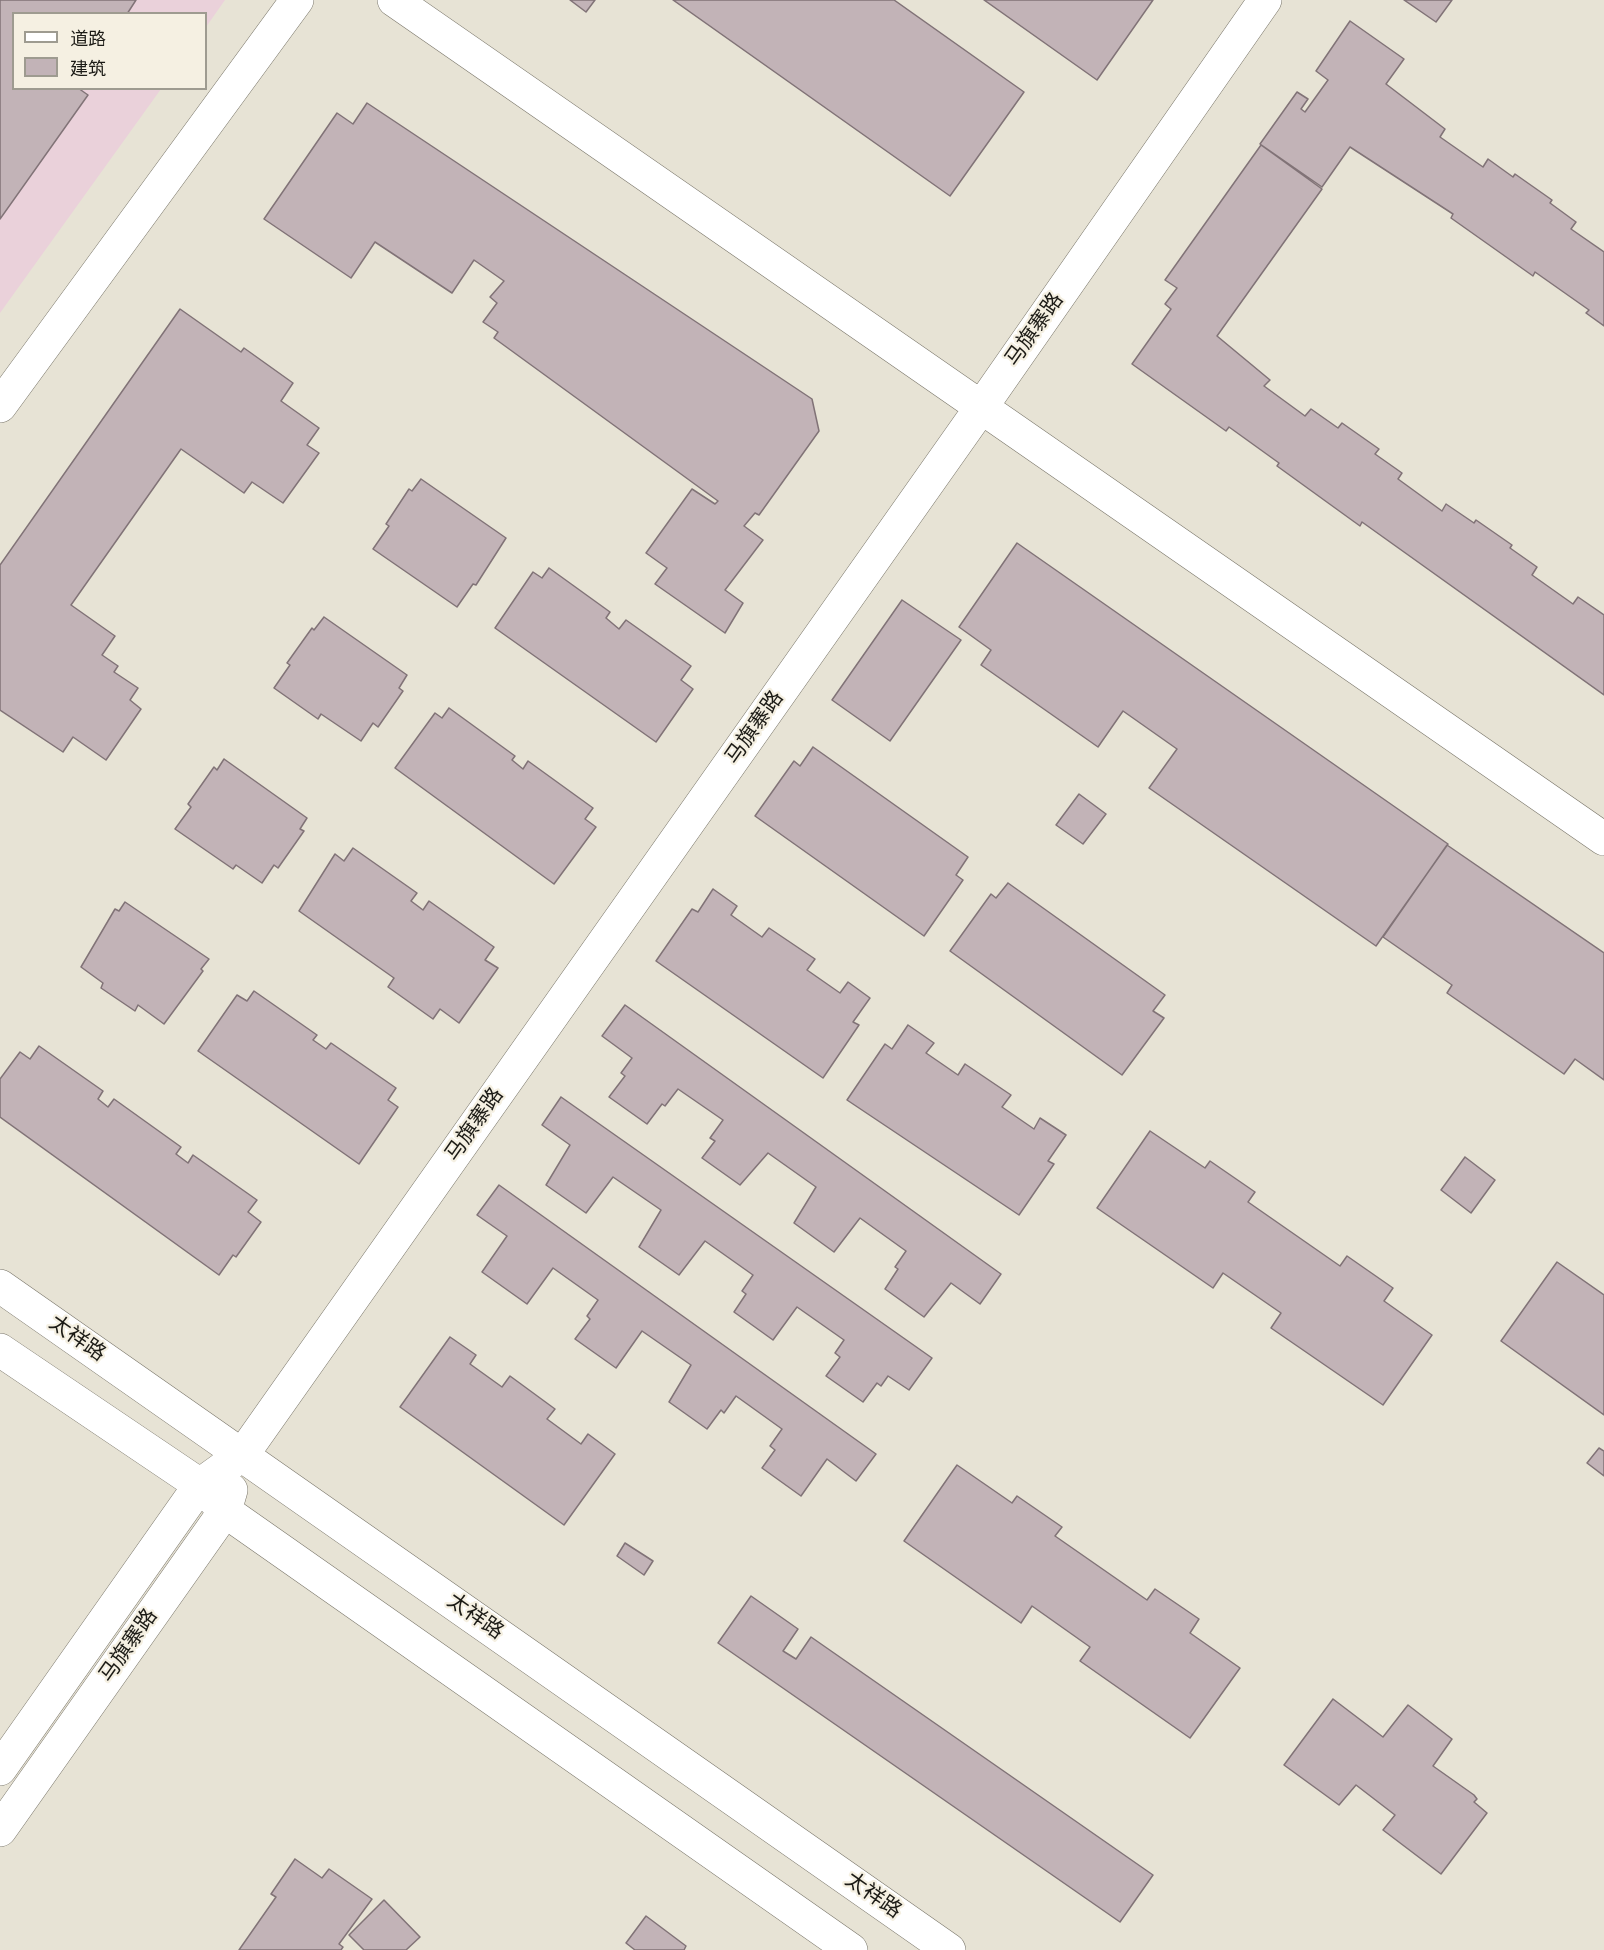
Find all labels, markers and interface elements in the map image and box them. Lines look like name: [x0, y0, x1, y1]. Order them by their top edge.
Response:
legend: [12, 12, 207, 90]
text: 道路: [70, 28, 106, 49]
text: 建筑: [70, 58, 106, 79]
street label: 马旗寨路: [1001, 288, 1069, 372]
street label: 马旗寨路: [721, 686, 789, 770]
street label: 马旗寨路: [441, 1083, 509, 1167]
street label: 太祥路: [44, 1311, 110, 1367]
street label: 太祥路: [442, 1589, 508, 1645]
street label: 马旗寨路: [95, 1604, 163, 1688]
street label: 太祥路: [840, 1868, 906, 1924]

